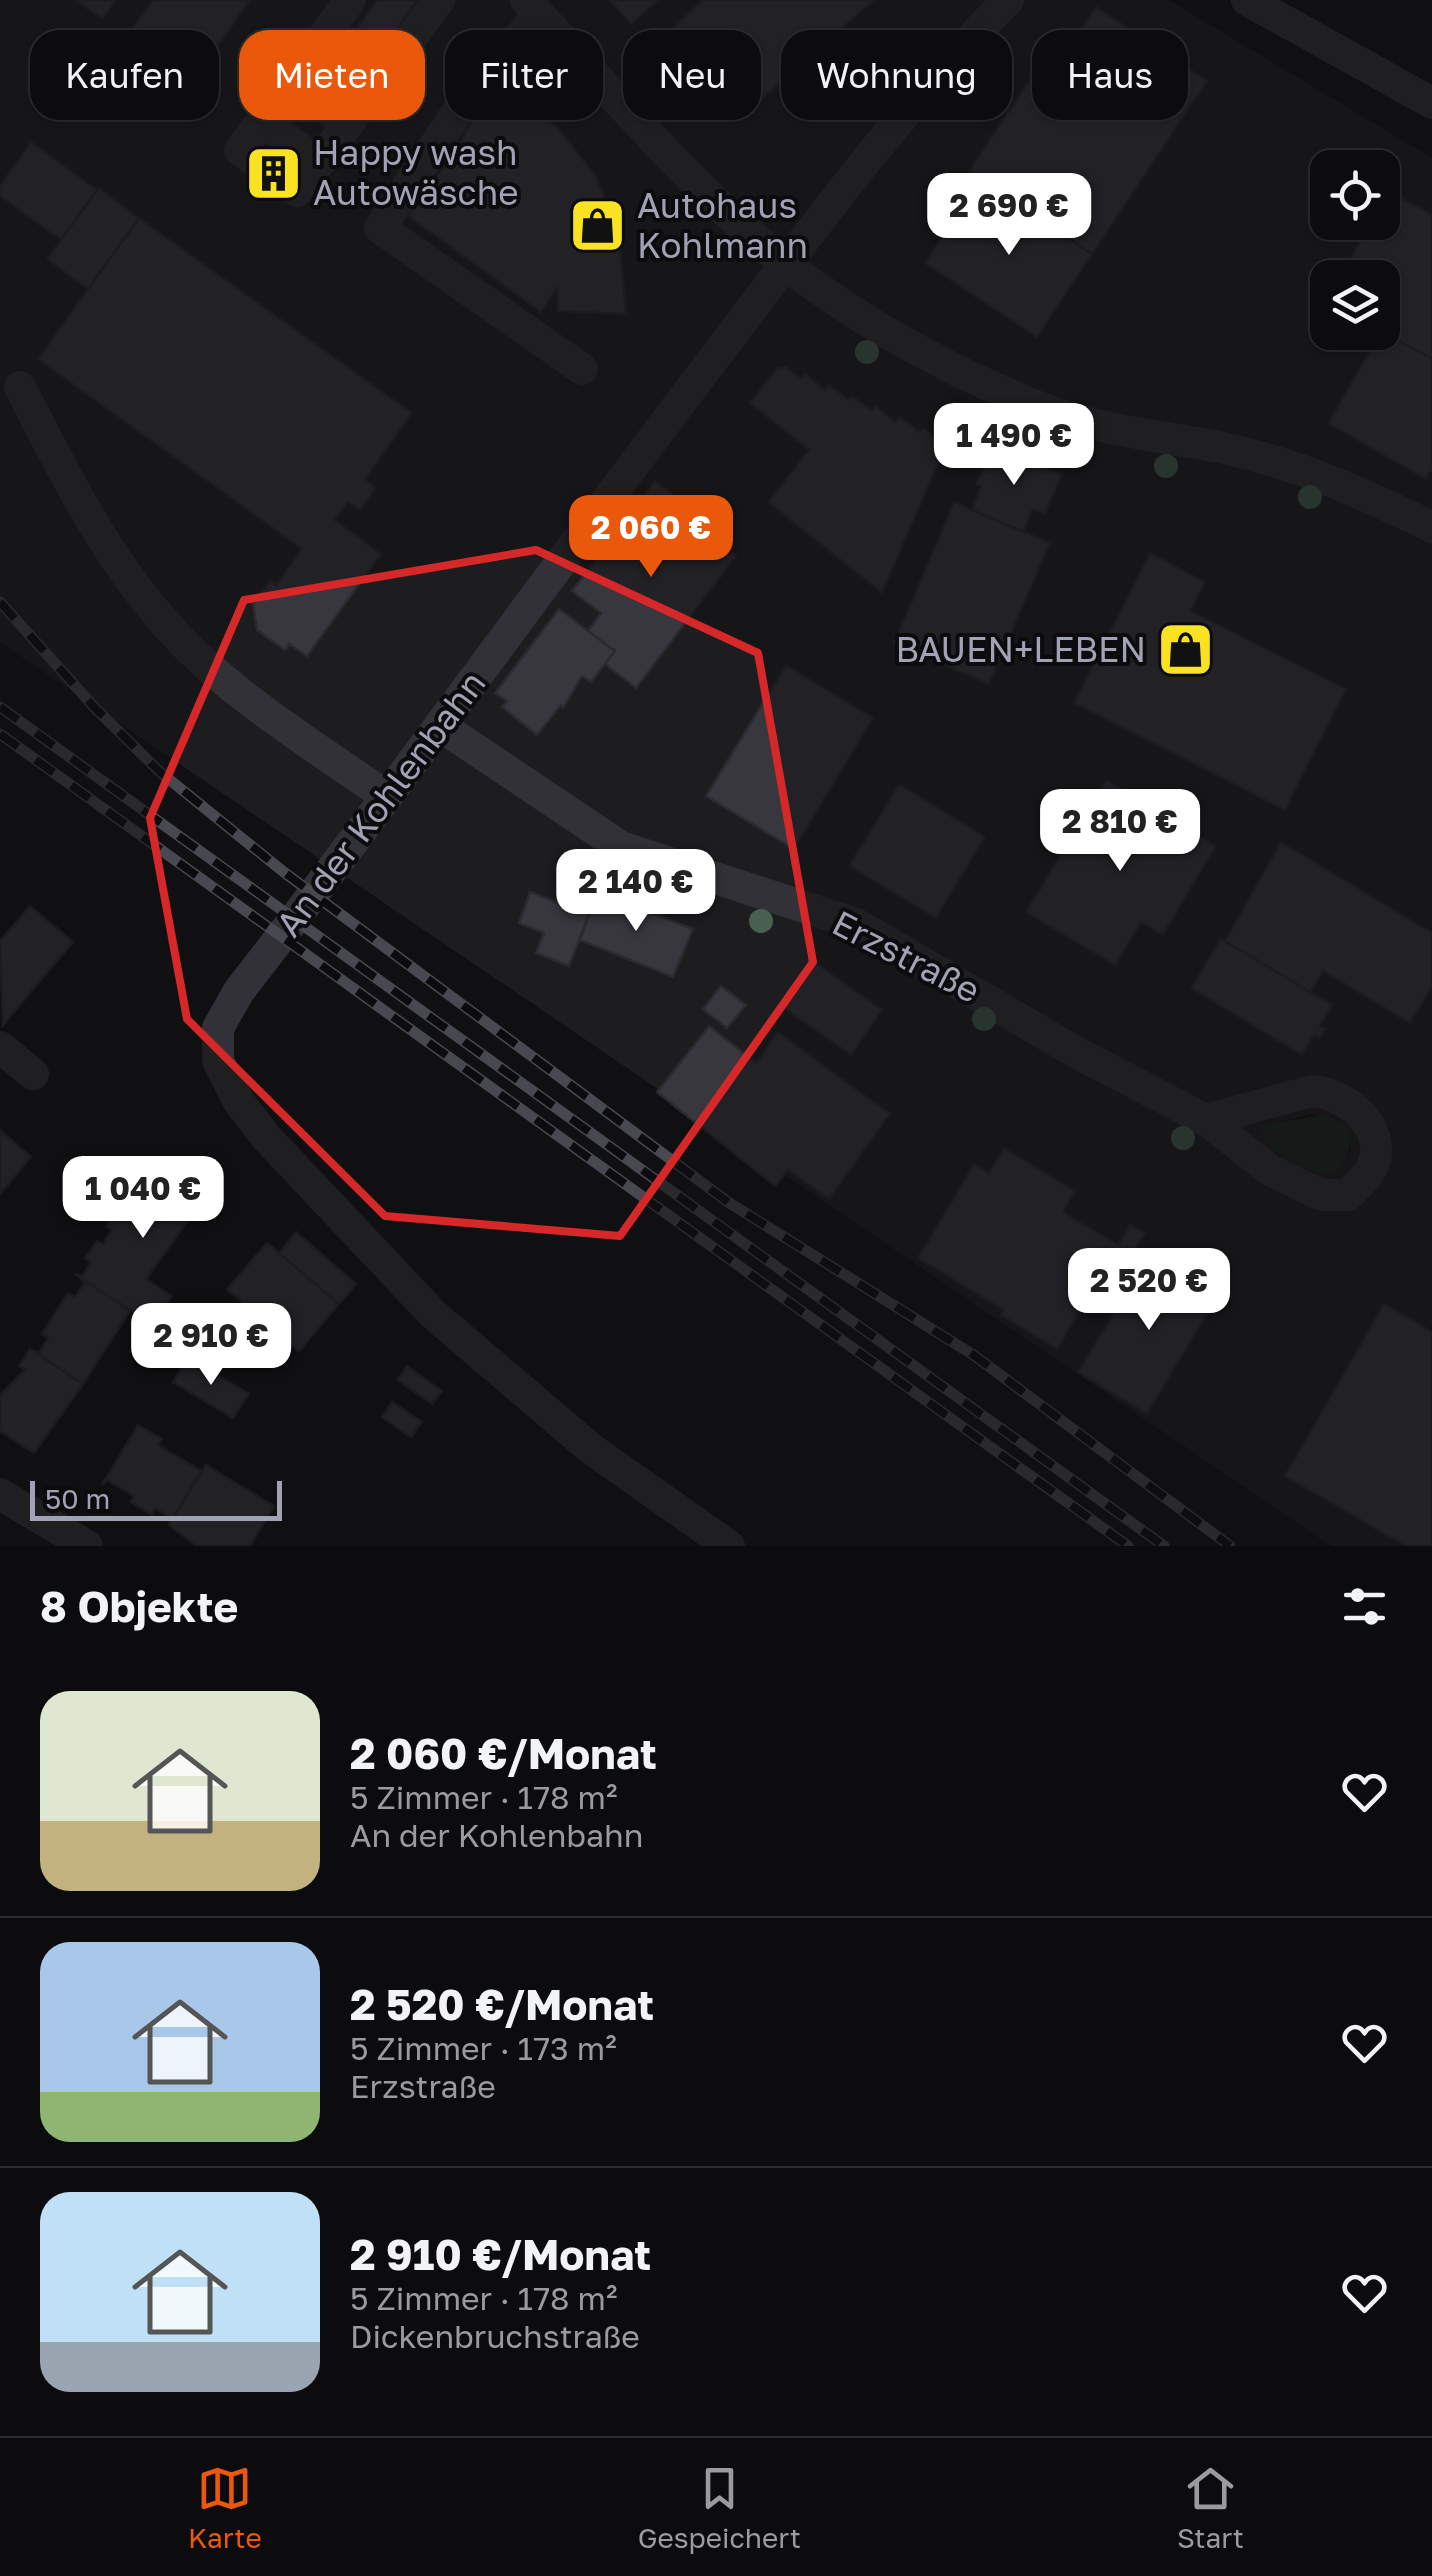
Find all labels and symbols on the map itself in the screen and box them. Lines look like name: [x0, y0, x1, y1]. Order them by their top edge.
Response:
place label: Happy wash Autowäsche: [313, 131, 518, 213]
building icon: Happy wash Autowäsche: [244, 143, 304, 203]
pin: 2 690 €: [917, 173, 1101, 258]
place label: Autohaus Kohlmann: [637, 184, 808, 266]
shop icon: Autohaus Kohlmann: [568, 196, 628, 256]
pin: 1 490 €: [922, 403, 1106, 488]
pin: 2 060 €: [559, 495, 743, 580]
shop icon: BAUEN+LEBEN: [1155, 620, 1215, 680]
place label: BAUEN+LEBEN: [895, 628, 1146, 670]
street label: An der Kohlenbahn: [267, 663, 494, 944]
pin: 2 810 €: [1028, 789, 1212, 874]
pin: 2 140 €: [544, 849, 728, 934]
street label: Erzstraße: [826, 901, 987, 1011]
pin: 1 040 €: [51, 1156, 235, 1241]
pin: 2 520 €: [1057, 1248, 1241, 1333]
pin: 2 910 €: [119, 1303, 303, 1388]
scale bar: [30, 1476, 282, 1521]

